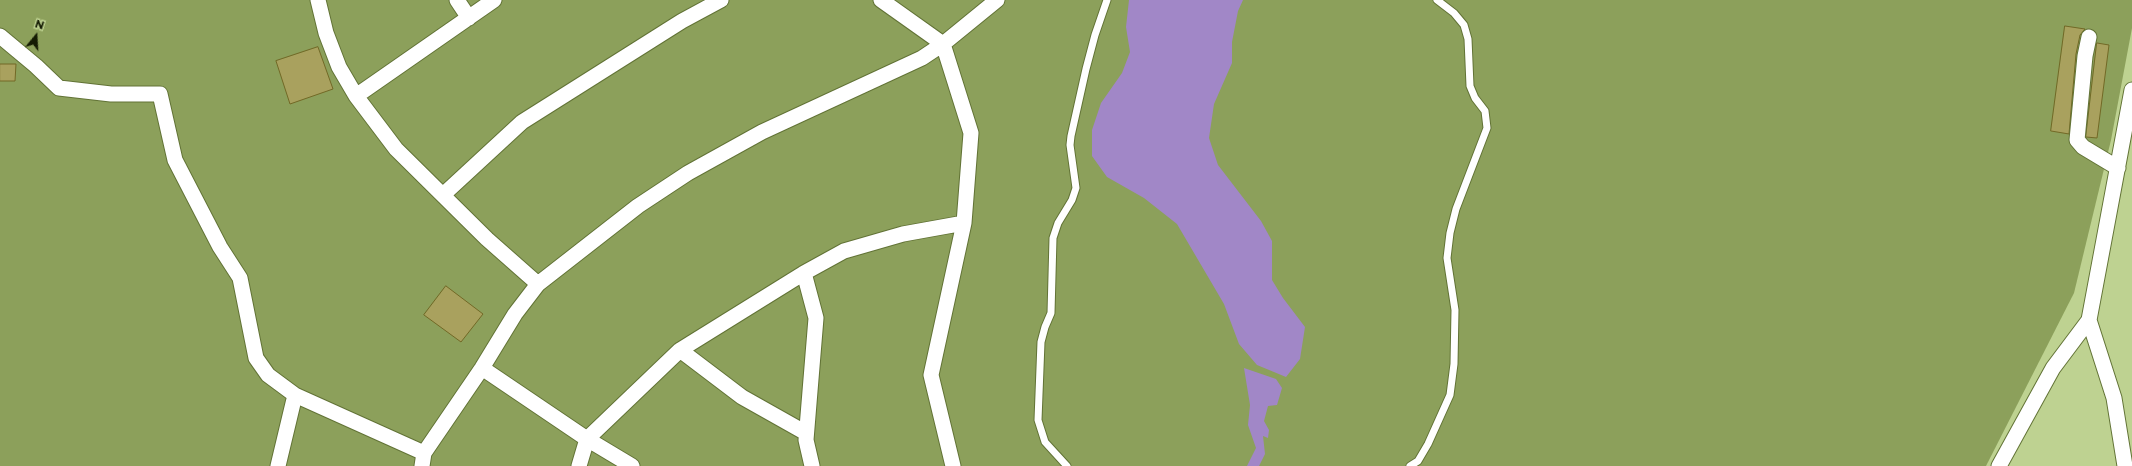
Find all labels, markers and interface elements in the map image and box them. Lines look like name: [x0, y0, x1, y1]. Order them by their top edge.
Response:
north arrow: [16, 16, 56, 56]
text: N: [33, 17, 46, 33]

